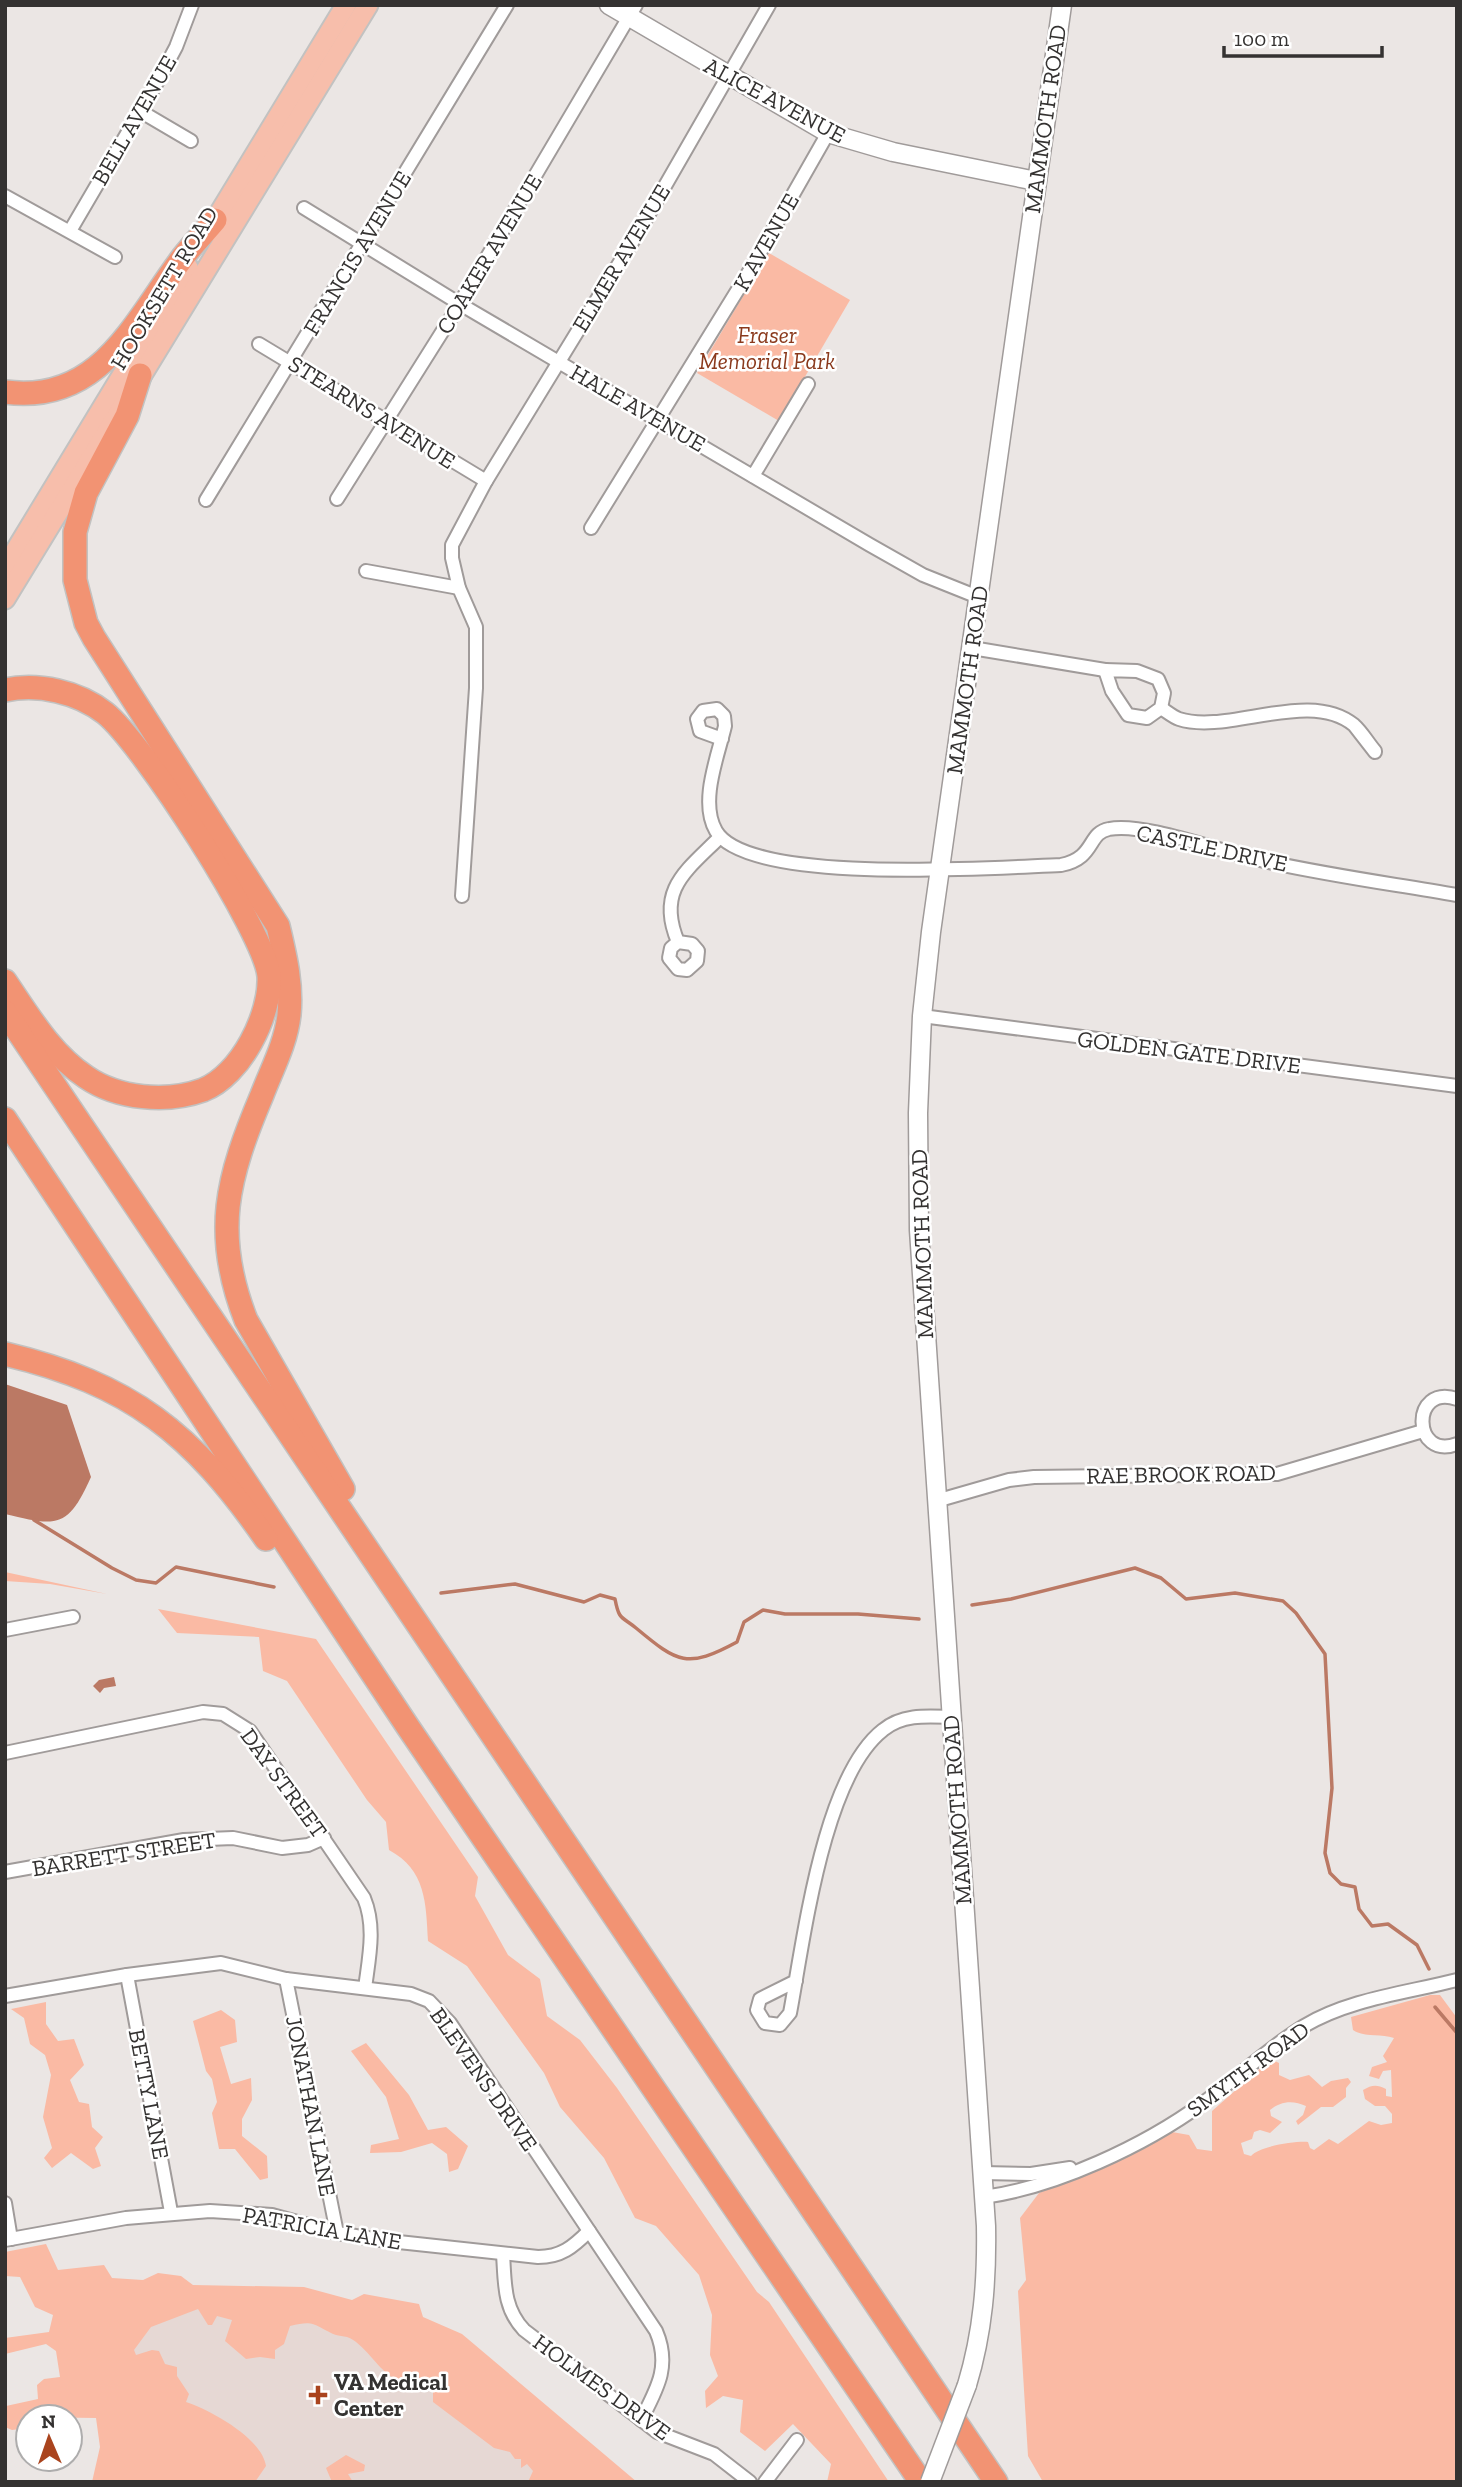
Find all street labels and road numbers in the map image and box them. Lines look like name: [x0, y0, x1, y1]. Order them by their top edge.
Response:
street label: MAMMOTH ROAD: [1018, 23, 1072, 215]
street label: BELL AVENUE: [86, 50, 182, 190]
street label: ALICE AVENUE: [699, 51, 851, 149]
street label: FRANCIS AVENUE: [297, 166, 417, 340]
street label: COAKER AVENUE: [430, 169, 548, 339]
street label: ELMER AVENUE: [566, 179, 676, 337]
street label: K AVENUE: [727, 188, 805, 296]
street label: HOOKSETT ROAD: [104, 201, 224, 375]
street label: STEARNS AVENUE: [283, 349, 461, 475]
street label: HALE AVENUE: [565, 358, 711, 458]
street label: MAMMOTH ROAD: [940, 584, 994, 776]
street label: CASTLE DRIVE: [1134, 818, 1290, 878]
street label: GOLDEN GATE DRIVE: [1076, 1024, 1302, 1080]
street label: MAMMOTH ROAD: [905, 1148, 939, 1340]
street label: RAE BROOK ROAD: [1086, 1458, 1276, 1490]
street label: MAMMOTH ROAD: [936, 1714, 978, 1906]
street label: DAY STREET: [235, 1722, 333, 1844]
street label: BARRETT STREET: [30, 1826, 218, 1882]
street label: BLEVENS DRIVE: [424, 2002, 544, 2156]
street label: JONATHAN LANE: [280, 2013, 342, 2199]
street label: SMYTH ROAD: [1181, 2015, 1315, 2123]
street label: BETTY LANE: [123, 2026, 175, 2162]
street label: PATRICIA LANE: [240, 2200, 404, 2256]
street label: HOLMES DRIVE: [528, 2328, 676, 2446]

